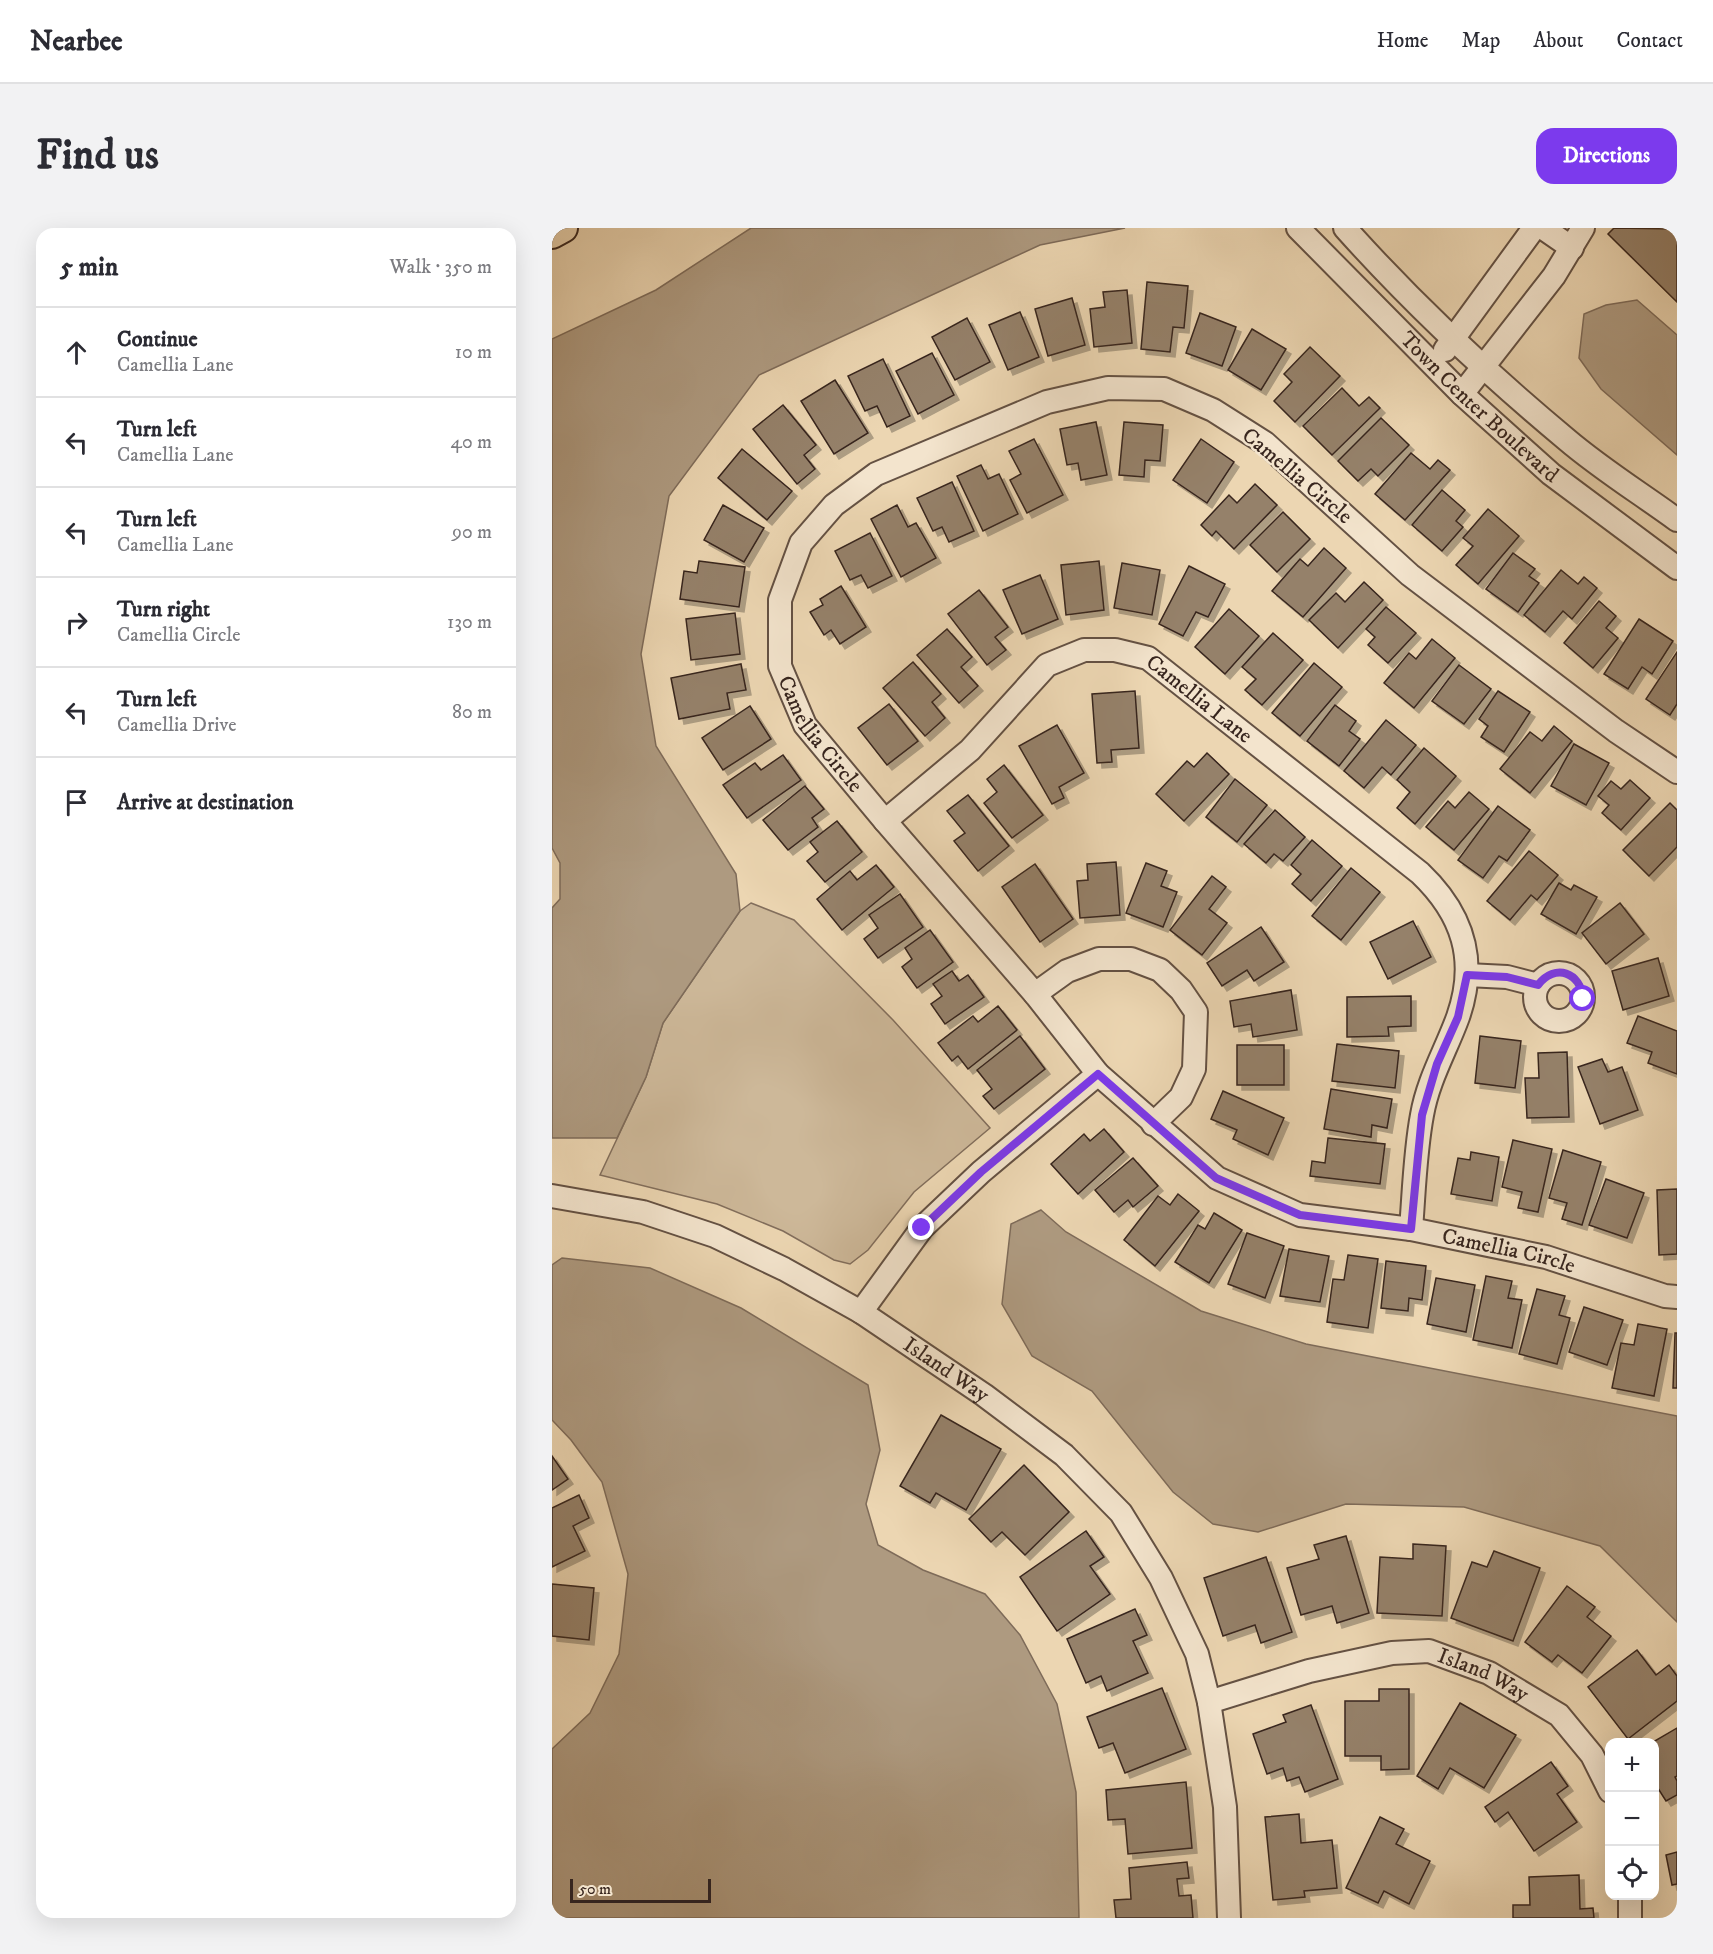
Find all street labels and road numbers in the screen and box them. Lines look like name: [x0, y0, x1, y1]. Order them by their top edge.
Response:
street label: Town Center Boulevard: [1394, 326, 1564, 489]
street label: Camellia Circle: [1236, 422, 1358, 530]
street label: Camellia Lane: [1141, 648, 1258, 749]
street label: Camellia Circle: [772, 672, 869, 798]
street label: Camellia Circle: [1440, 1222, 1579, 1279]
street label: Island Way: [898, 1331, 995, 1409]
street label: Island Way: [1434, 1642, 1535, 1708]

